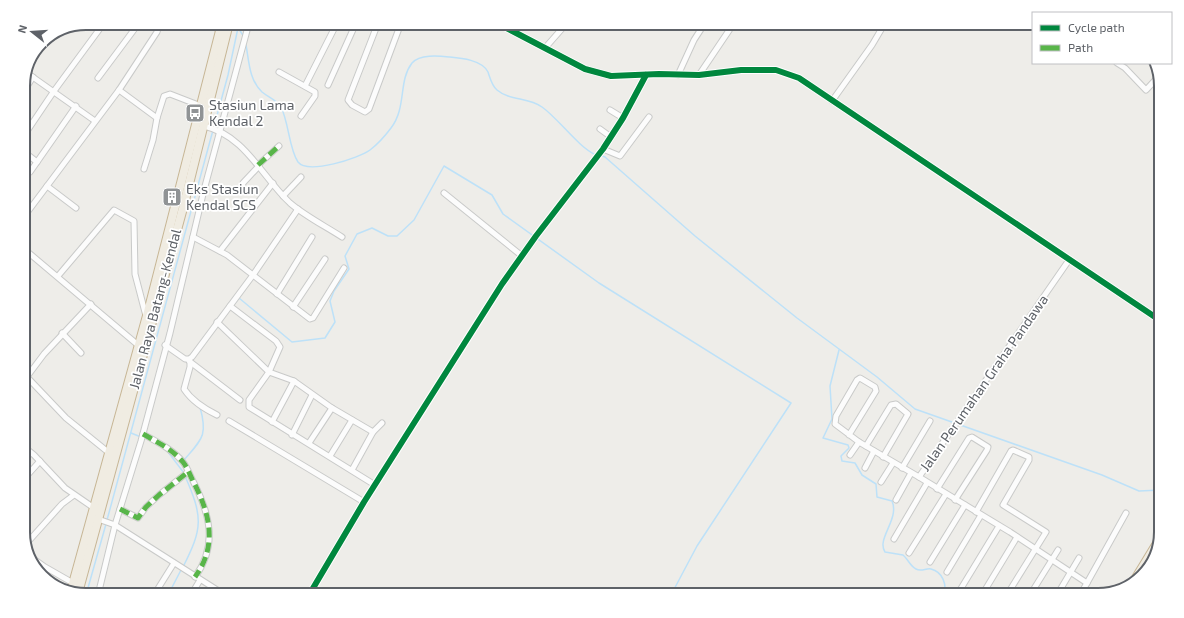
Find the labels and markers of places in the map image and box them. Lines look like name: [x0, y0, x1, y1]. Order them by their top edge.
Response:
place label: Stasiun Lama Kendal 2: [209, 96, 294, 129]
bus stop icon: Stasiun Lama Kendal 2: [184, 102, 206, 124]
place label: Eks Stasiun Kendal SCS: [186, 180, 259, 213]
building icon: Eks Stasiun Kendal SCS: [161, 186, 183, 208]

